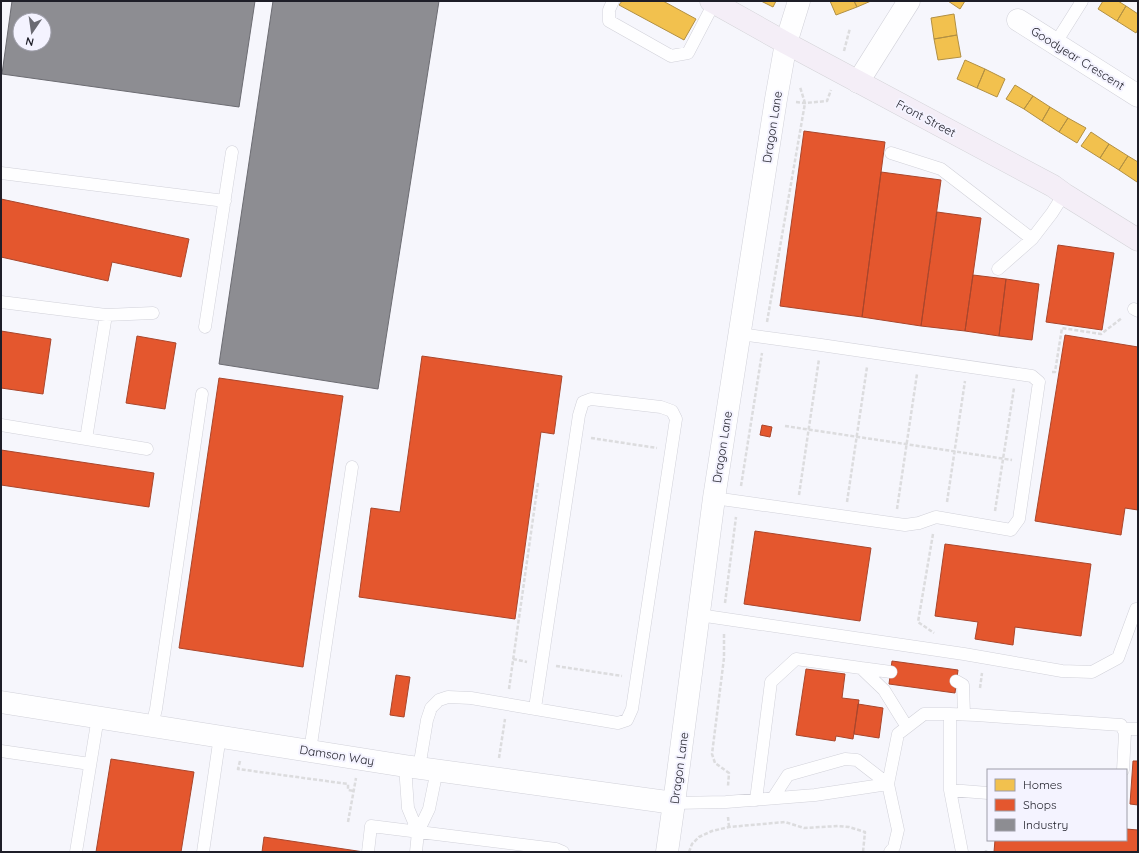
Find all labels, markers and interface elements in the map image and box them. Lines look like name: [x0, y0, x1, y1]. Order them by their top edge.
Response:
north arrow: [12, 12, 52, 52]
street label: Goodyear Crescent: [1028, 23, 1128, 93]
text: N: [24, 34, 35, 49]
street label: Dragon Lane: [759, 90, 785, 164]
street label: Front Street: [894, 96, 958, 140]
street label: Dragon Lane: [709, 410, 735, 484]
street label: Dragon Lane: [667, 731, 691, 805]
street label: Damson Way: [299, 742, 375, 768]
legend: [987, 769, 1127, 841]
text: Homes: [1023, 777, 1063, 792]
text: Shops: [1023, 797, 1057, 812]
text: Industry: [1023, 817, 1068, 832]

